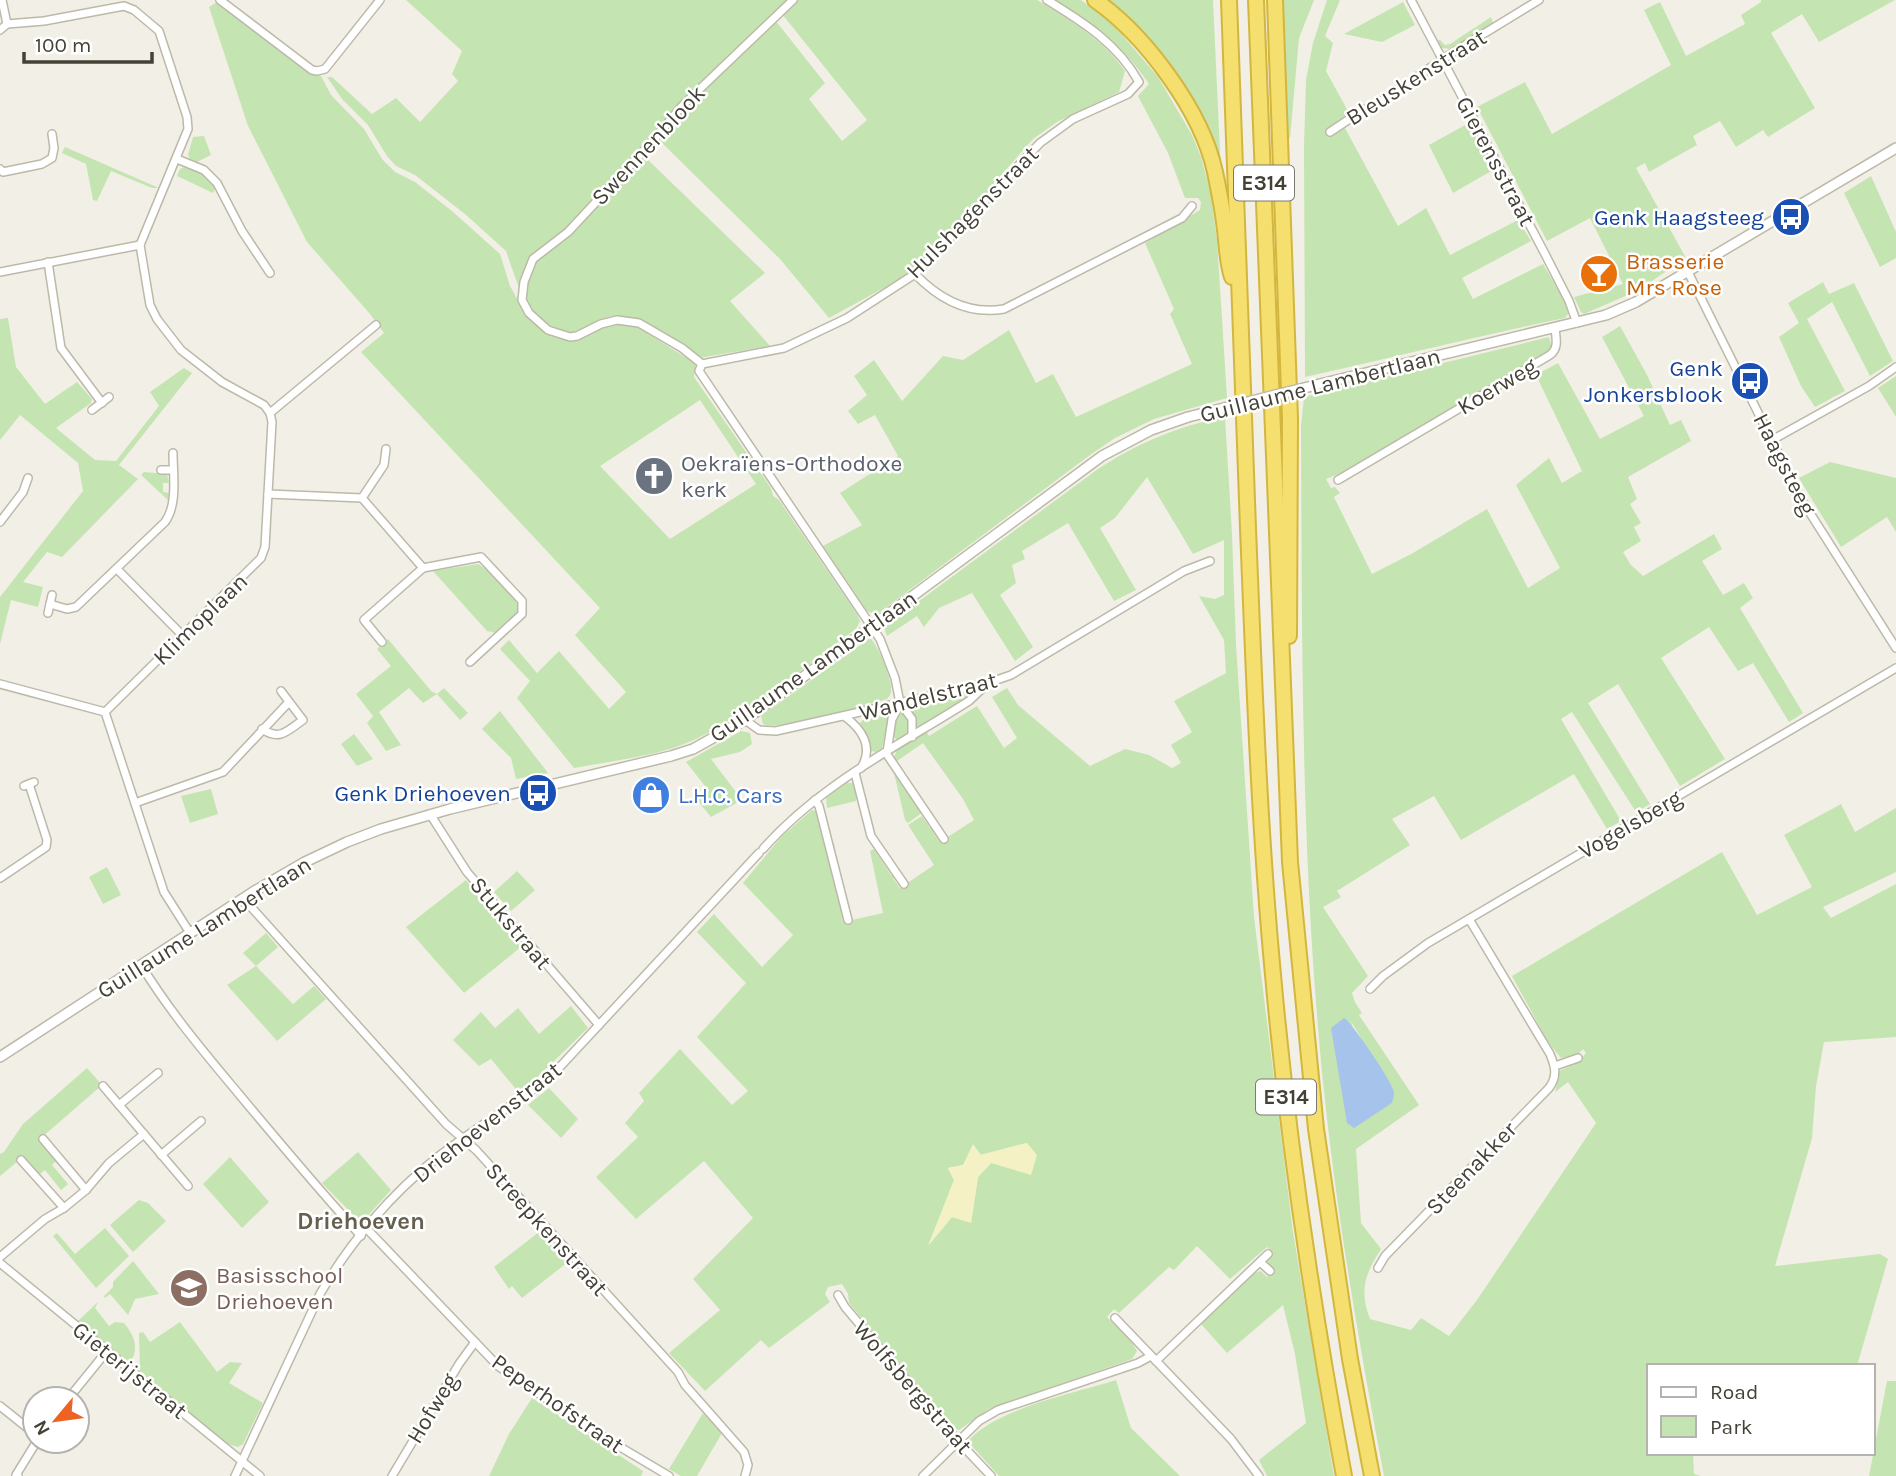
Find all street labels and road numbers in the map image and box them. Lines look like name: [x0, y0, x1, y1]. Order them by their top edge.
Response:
street label: Bleuskenstraat: [1341, 23, 1492, 131]
street label: Swennenblook: [586, 80, 711, 211]
street label: Gierensstraat: [1450, 92, 1541, 231]
street label: Hulshagenstraat: [901, 140, 1044, 284]
road number: E314: [1234, 166, 1294, 200]
street label: Guillaume Lambertlaan: [1197, 343, 1443, 428]
street label: Koerweg: [1453, 352, 1542, 421]
street label: Haagsteeg: [1747, 409, 1822, 520]
street label: Klimoplaan: [148, 568, 253, 671]
street label: Guillaume Lambertlaan: [704, 585, 922, 748]
street label: Wandelstraat: [856, 666, 1000, 727]
street label: Vogelsberg: [1574, 784, 1687, 865]
street label: Guillaume Lambertlaan: [92, 851, 316, 1004]
street label: Stukstraat: [464, 872, 557, 975]
street label: Driehoevenstraat: [408, 1056, 567, 1189]
road number: E314: [1256, 1080, 1316, 1114]
street label: Steenakker: [1420, 1116, 1523, 1220]
street label: Streepkenstraat: [480, 1157, 614, 1302]
street label: Wolfsbergstraat: [847, 1315, 978, 1460]
street label: Gieterijstraat: [67, 1316, 193, 1425]
street label: Peperhofstraat: [487, 1348, 629, 1459]
street label: Hofweg: [401, 1368, 464, 1448]

